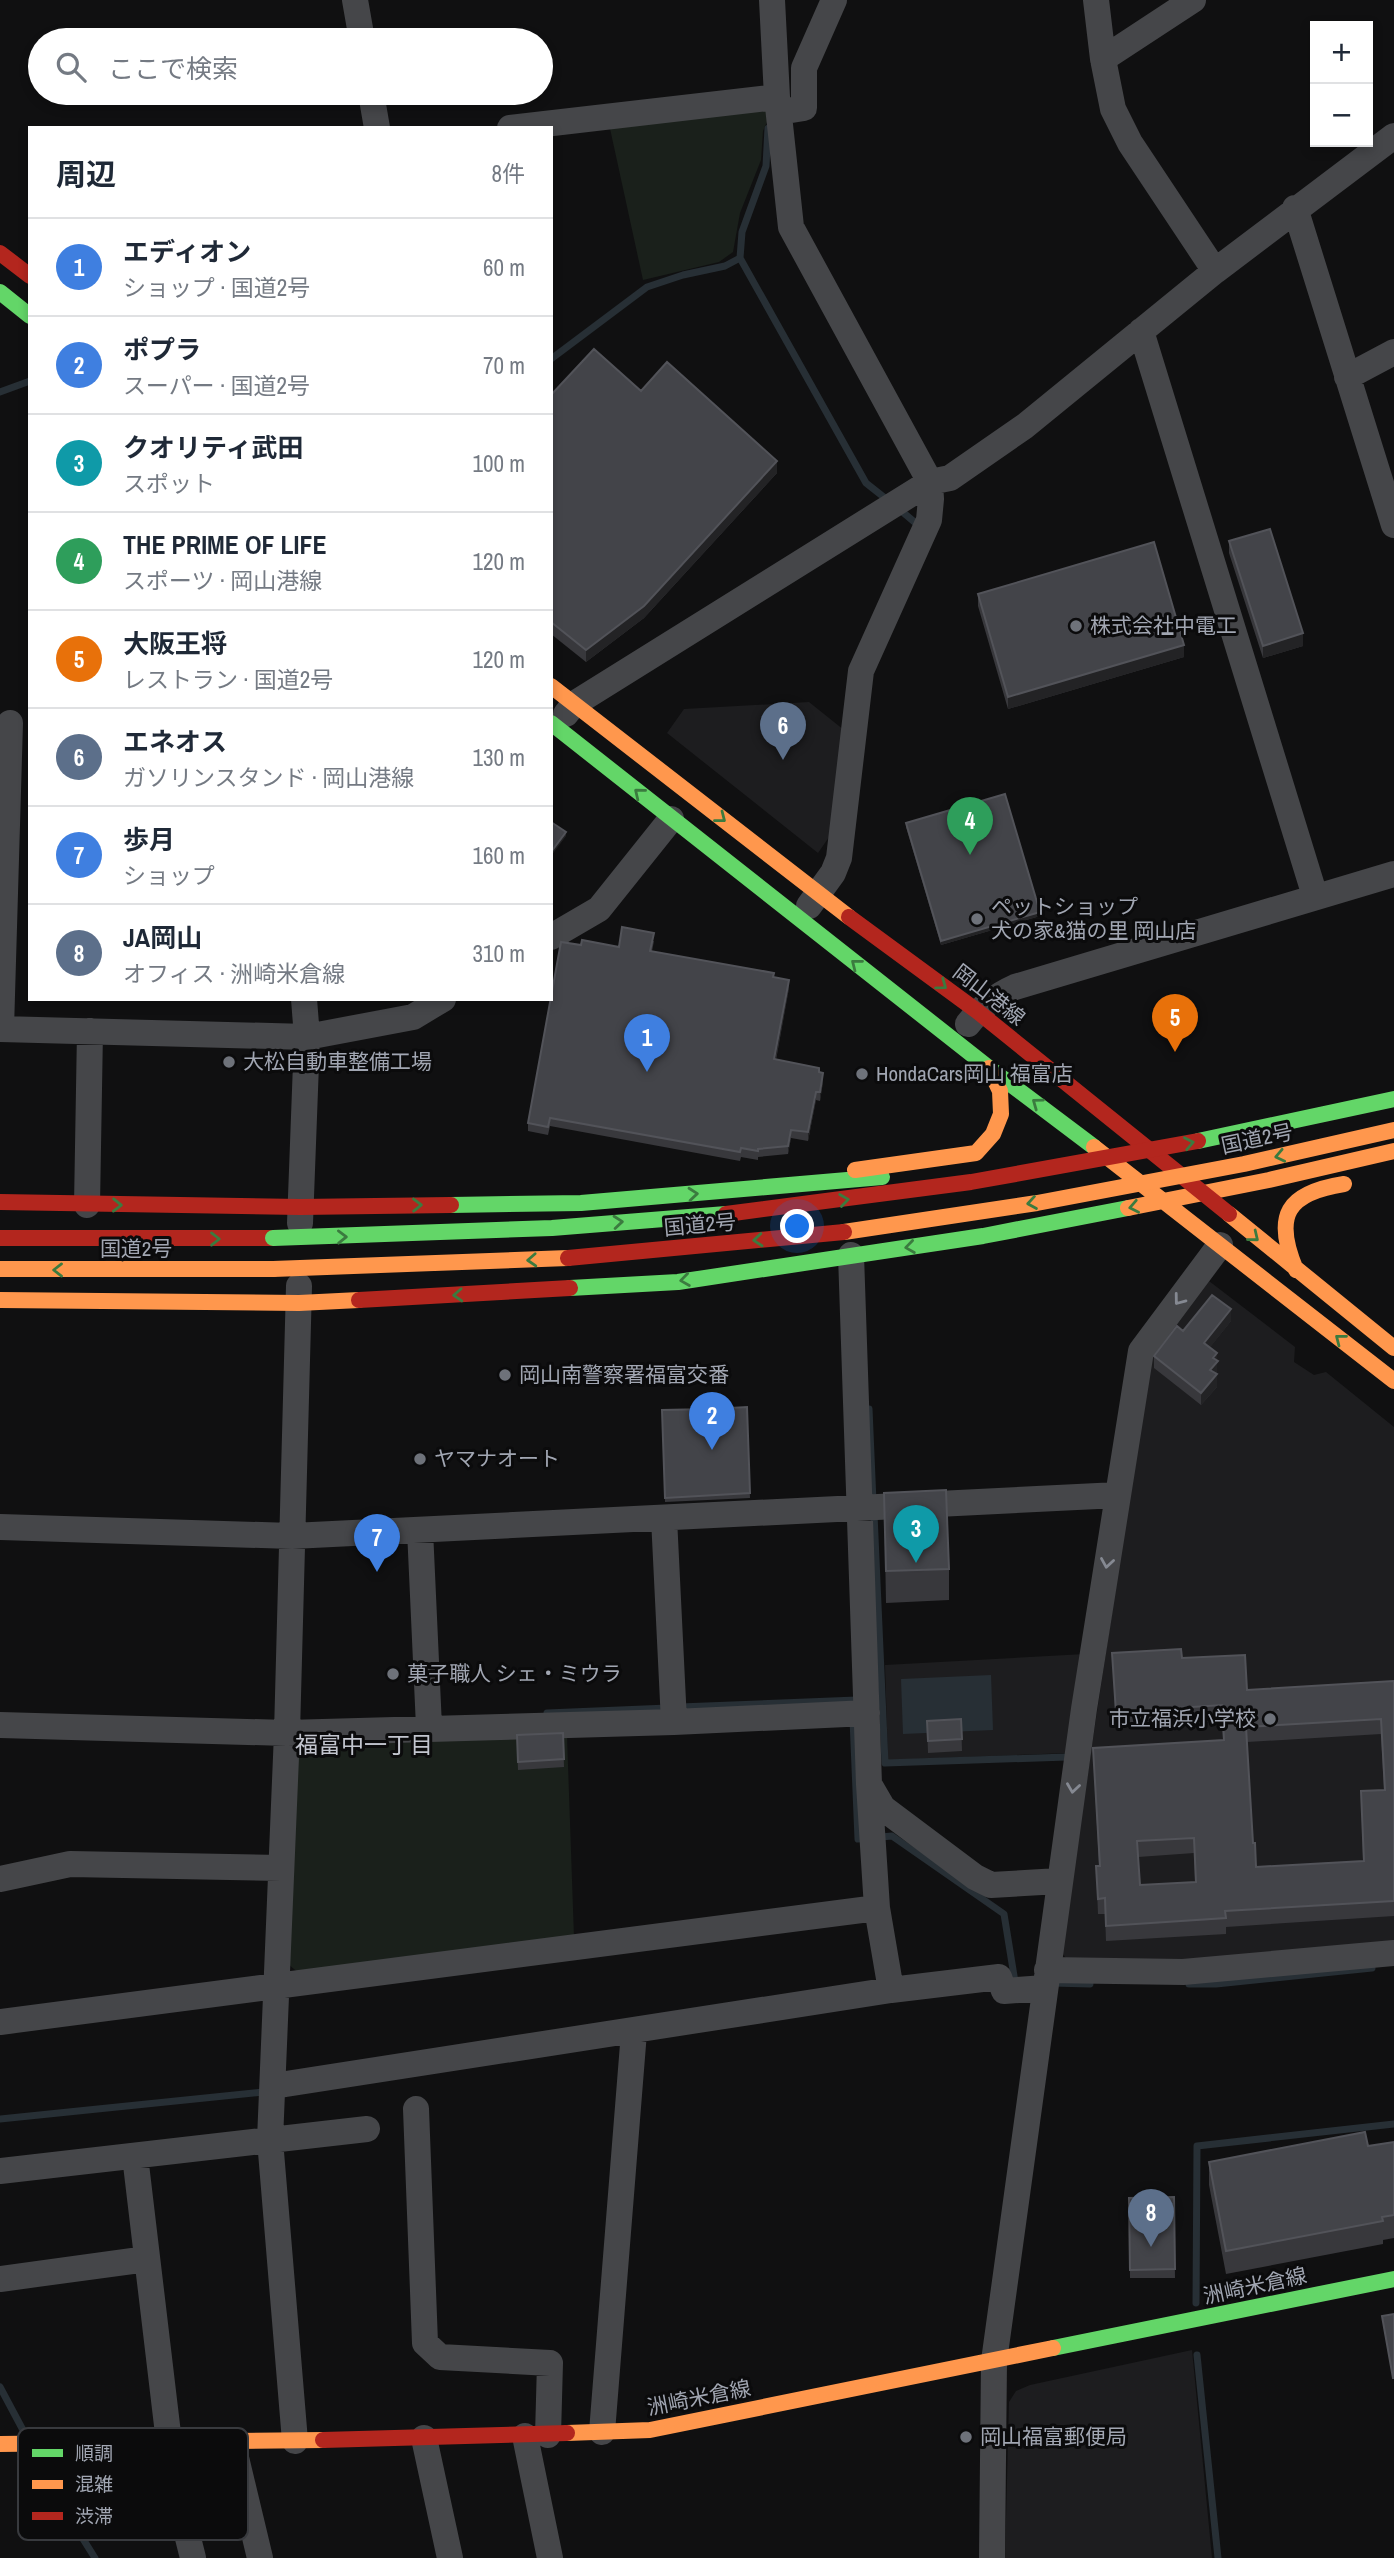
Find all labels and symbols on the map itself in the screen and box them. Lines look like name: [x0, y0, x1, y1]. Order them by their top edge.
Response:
place label: 株式会社中電工: [1090, 611, 1237, 640]
marker: 株式会社中電工: [1068, 618, 1084, 634]
pin: 6: [760, 702, 806, 760]
one-way arrow: [635, 788, 647, 801]
pin: 4: [947, 797, 993, 855]
one-way arrow: [713, 810, 726, 823]
place label: ペットショップ 犬の家&猫の里 岡山店: [991, 892, 1196, 945]
marker: ペットショップ 犬の家&猫の里 岡山店: [969, 911, 985, 927]
street label: 岡山港線: [947, 957, 1031, 1032]
one-way arrow: [852, 960, 864, 973]
one-way arrow: [934, 977, 946, 989]
pin: 5: [1152, 994, 1198, 1052]
pin: 1: [624, 1014, 670, 1072]
place label: 大松自動車整備工場: [243, 1047, 432, 1076]
marker: 大松自動車整備工場: [221, 1054, 237, 1070]
place label: HondaCars岡山 福富店: [876, 1059, 1073, 1088]
marker: HondaCars岡山 福富店: [854, 1066, 870, 1082]
one-way arrow: [1032, 1098, 1044, 1111]
street label: 国道2号: [1218, 1117, 1295, 1160]
one-way arrow: [1183, 1137, 1195, 1152]
one-way arrow: [1274, 1148, 1286, 1162]
one-way arrow: [688, 1187, 699, 1202]
one-way arrow: [838, 1193, 850, 1208]
one-way arrow: [1026, 1195, 1038, 1210]
one-way arrow: [112, 1197, 123, 1213]
one-way arrow: [412, 1198, 423, 1213]
one-way arrow: [1128, 1199, 1140, 1214]
street label: 国道2号: [663, 1207, 737, 1242]
your location: [780, 1209, 814, 1243]
one-way arrow: [613, 1215, 624, 1230]
one-way arrow: [1246, 1228, 1258, 1241]
one-way arrow: [336, 1229, 347, 1244]
one-way arrow: [210, 1231, 221, 1247]
one-way arrow: [753, 1233, 764, 1248]
street label: 国道2号: [100, 1234, 172, 1263]
one-way arrow: [904, 1239, 916, 1254]
one-way arrow: [526, 1252, 537, 1267]
one-way arrow: [52, 1262, 63, 1278]
one-way arrow: [679, 1273, 691, 1288]
one-way arrow: [452, 1288, 463, 1303]
one-way arrow: [1175, 1293, 1188, 1305]
one-way arrow: [1335, 1334, 1348, 1347]
place label: 岡山南警察署福富交番: [519, 1360, 729, 1389]
marker: 岡山南警察署福富交番: [497, 1367, 513, 1383]
pin: 2: [689, 1392, 735, 1450]
place label: ヤマナオート: [434, 1444, 560, 1473]
marker: ヤマナオート: [412, 1451, 428, 1467]
pin: 3: [893, 1505, 939, 1563]
pin: 7: [354, 1514, 400, 1572]
one-way arrow: [1100, 1557, 1115, 1569]
place label: 菓子職人 シェ・ミウラ: [407, 1659, 622, 1688]
marker: 菓子職人 シェ・ミウラ: [385, 1666, 401, 1682]
place label: 市立福浜小学校: [1109, 1704, 1256, 1733]
marker: 市立福浜小学校: [1262, 1711, 1278, 1727]
district label: 福富中一丁目: [295, 1729, 433, 1760]
one-way arrow: [1066, 1782, 1081, 1794]
pin: 8: [1128, 2189, 1174, 2247]
street label: 洲崎米倉線: [1201, 2260, 1309, 2311]
street label: 洲崎米倉線: [645, 2373, 753, 2422]
place label: 岡山福富郵便局: [980, 2422, 1127, 2451]
legend: [18, 2428, 248, 2540]
marker: 岡山福富郵便局: [958, 2429, 974, 2445]
text: 順調: [75, 2440, 113, 2466]
text: 混雑: [75, 2471, 113, 2497]
text: 渋滞: [75, 2503, 113, 2529]

